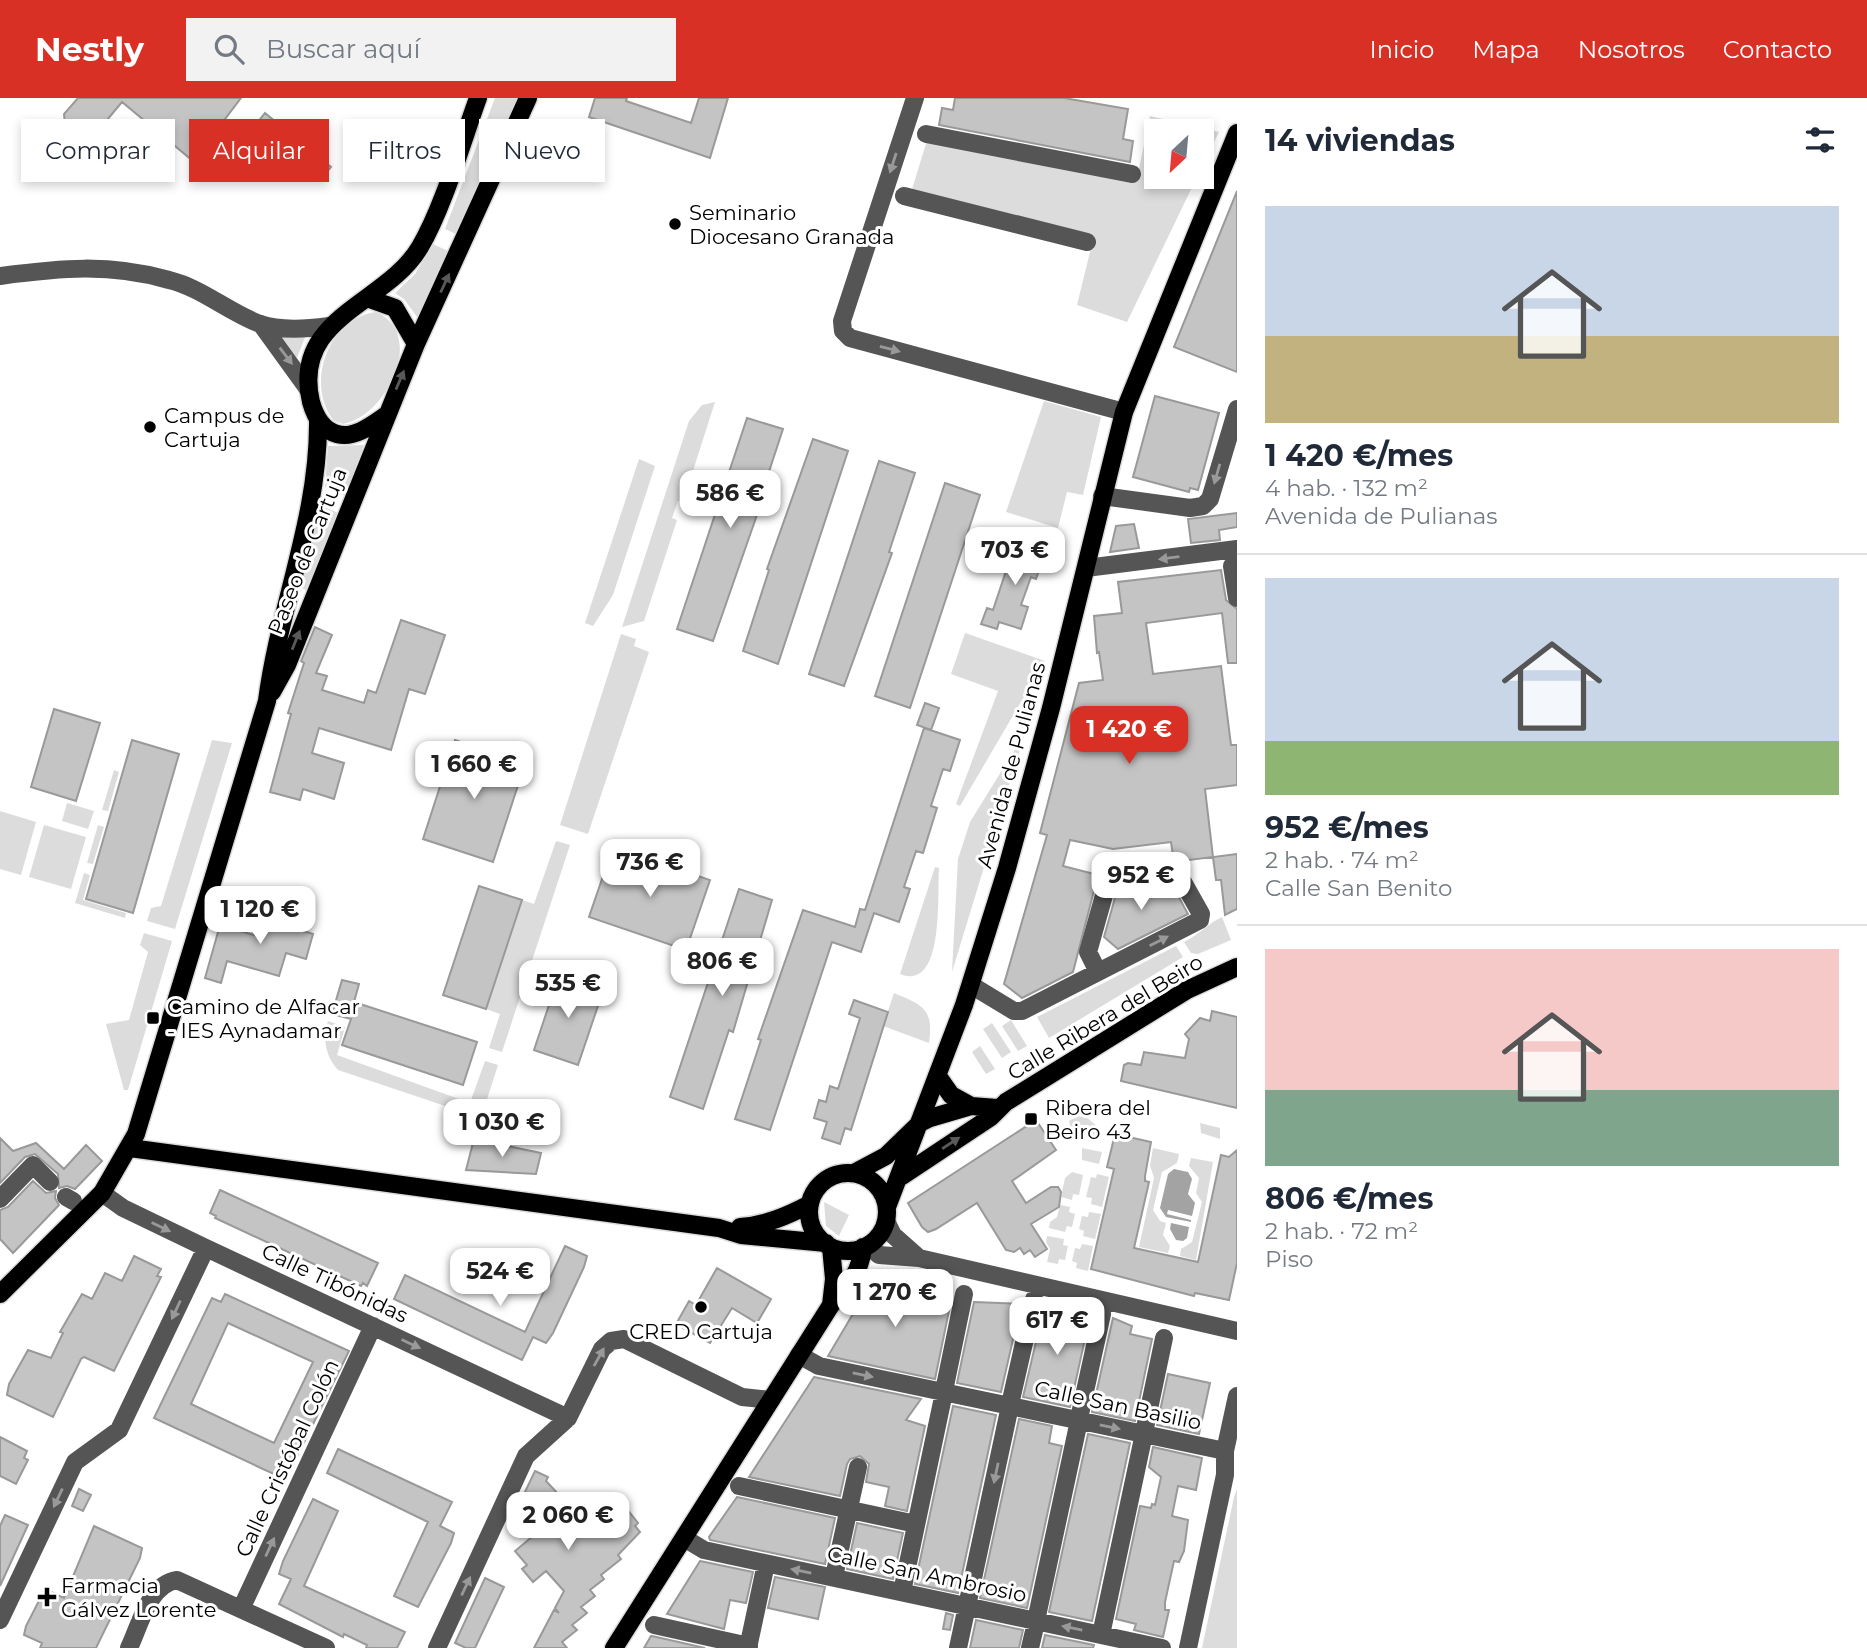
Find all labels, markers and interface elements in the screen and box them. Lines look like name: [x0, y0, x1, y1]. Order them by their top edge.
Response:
search box: [186, 18, 676, 81]
text: Nestly: [35, 29, 144, 69]
icon: search: [210, 30, 248, 68]
text: Buscar aquí: [266, 33, 420, 65]
text: Inicio: [1369, 35, 1434, 64]
text: Mapa: [1472, 35, 1540, 64]
text: Nosotros: [1578, 35, 1685, 64]
text: Contacto: [1723, 35, 1832, 64]
chip: Comprar: [21, 119, 175, 182]
chip: Alquilar: [189, 119, 329, 182]
chip: Filtros: [343, 119, 465, 182]
chip: Nuevo: [479, 119, 605, 182]
north arrow: [1144, 119, 1214, 189]
map controls: [1144, 119, 1214, 189]
icon: filters: [1801, 121, 1839, 159]
text: 14 viviendas: [1265, 122, 1455, 159]
one-way arrow: [887, 152, 898, 173]
place label: Seminario Diocesano Granada: [689, 200, 894, 249]
marker: Seminario Diocesano Granada: [667, 216, 683, 232]
icon: home: [1489, 251, 1615, 377]
one-way arrow: [439, 273, 450, 293]
one-way arrow: [879, 344, 901, 355]
one-way arrow: [278, 347, 292, 365]
one-way arrow: [395, 370, 406, 391]
place label: Campus de Cartuja: [164, 403, 284, 452]
marker: Campus de Cartuja: [142, 419, 158, 435]
text: 1 420 €/mes: [1265, 437, 1453, 474]
street label: Paseo de Cartuja: [262, 464, 352, 638]
one-way arrow: [1212, 464, 1222, 485]
pin: 586 €: [681, 470, 779, 530]
text: 4 hab. · 132 m²: [1265, 474, 1428, 502]
text: 586 €: [696, 479, 764, 507]
text: Avenida de Pulianas: [1265, 502, 1498, 530]
pin: 703 €: [966, 528, 1064, 587]
text: 703 €: [981, 536, 1049, 564]
one-way arrow: [1158, 552, 1180, 563]
icon: home: [1489, 623, 1615, 749]
one-way arrow: [291, 629, 302, 650]
street label: Avenida de Pulianas: [971, 659, 1051, 871]
pin: 1 420 €: [1064, 706, 1194, 766]
text: 1 420 €: [1086, 715, 1172, 743]
pin: 1 660 €: [409, 742, 539, 801]
text: 1 660 €: [431, 750, 517, 778]
text: 952 €/mes: [1265, 809, 1429, 846]
pin: 736 €: [601, 840, 699, 899]
text: 2 hab. · 74 m²: [1265, 846, 1419, 874]
text: 736 €: [616, 848, 684, 876]
pin: 952 €: [1092, 852, 1190, 912]
text: 952 €: [1108, 861, 1174, 889]
text: Calle San Benito: [1265, 874, 1452, 902]
pin: 1 120 €: [195, 886, 325, 946]
text: 1 120 €: [221, 895, 299, 923]
one-way arrow: [1149, 935, 1169, 946]
pin: 806 €: [673, 939, 771, 998]
text: 806 €: [687, 947, 757, 975]
street label: Calle Ribera del Beiro: [1003, 949, 1207, 1085]
pin: 535 €: [519, 960, 617, 1020]
text: 535 €: [535, 969, 601, 997]
place label: Camino de Alfacar - IES Aynadamar: [167, 994, 360, 1043]
icon: home: [1489, 994, 1615, 1120]
marker: Camino de Alfacar - IES Aynadamar: [145, 1010, 161, 1026]
place label: Ribera del Beiro 43: [1045, 1095, 1151, 1144]
pin: 1 030 €: [437, 1100, 567, 1159]
text: 1 030 €: [459, 1108, 545, 1136]
marker: Ribera del Beiro 43: [1023, 1111, 1039, 1127]
one-way arrow: [941, 1137, 961, 1150]
text: 806 €/mes: [1265, 1180, 1433, 1217]
text: 2 hab. · 72 m²: [1265, 1217, 1418, 1245]
one-way arrow: [151, 1221, 171, 1232]
street label: Calle Tibónidas: [258, 1238, 412, 1328]
text: Piso: [1265, 1245, 1313, 1273]
pin: 524 €: [451, 1248, 549, 1308]
text: 524 €: [466, 1257, 534, 1285]
pin: 1 270 €: [830, 1270, 960, 1329]
text: 1 270 €: [853, 1278, 937, 1306]
pin: 617 €: [1008, 1298, 1106, 1357]
marker: CRED Cartuja: [693, 1299, 709, 1315]
one-way arrow: [171, 1300, 182, 1320]
text: 617 €: [1025, 1306, 1089, 1334]
place label: CRED Cartuja: [629, 1319, 773, 1344]
one-way arrow: [401, 1338, 421, 1349]
one-way arrow: [593, 1347, 604, 1367]
street label: Calle Cristóbal Colón: [230, 1355, 344, 1561]
one-way arrow: [852, 1370, 874, 1381]
street label: Calle San Basilio: [1032, 1375, 1204, 1435]
one-way arrow: [1099, 1421, 1121, 1432]
one-way arrow: [990, 1462, 1001, 1484]
one-way arrow: [52, 1488, 64, 1508]
pin: 2 060 €: [503, 1492, 633, 1552]
text: 2 060 €: [522, 1501, 614, 1529]
one-way arrow: [264, 1537, 276, 1557]
street label: Calle San Ambrosio: [825, 1541, 1029, 1607]
one-way arrow: [790, 1565, 812, 1576]
place label: Farmacia Gálvez Lorente: [61, 1573, 216, 1622]
one-way arrow: [460, 1576, 472, 1596]
marker: Farmacia Gálvez Lorente: [39, 1589, 55, 1605]
one-way arrow: [1061, 1622, 1083, 1633]

